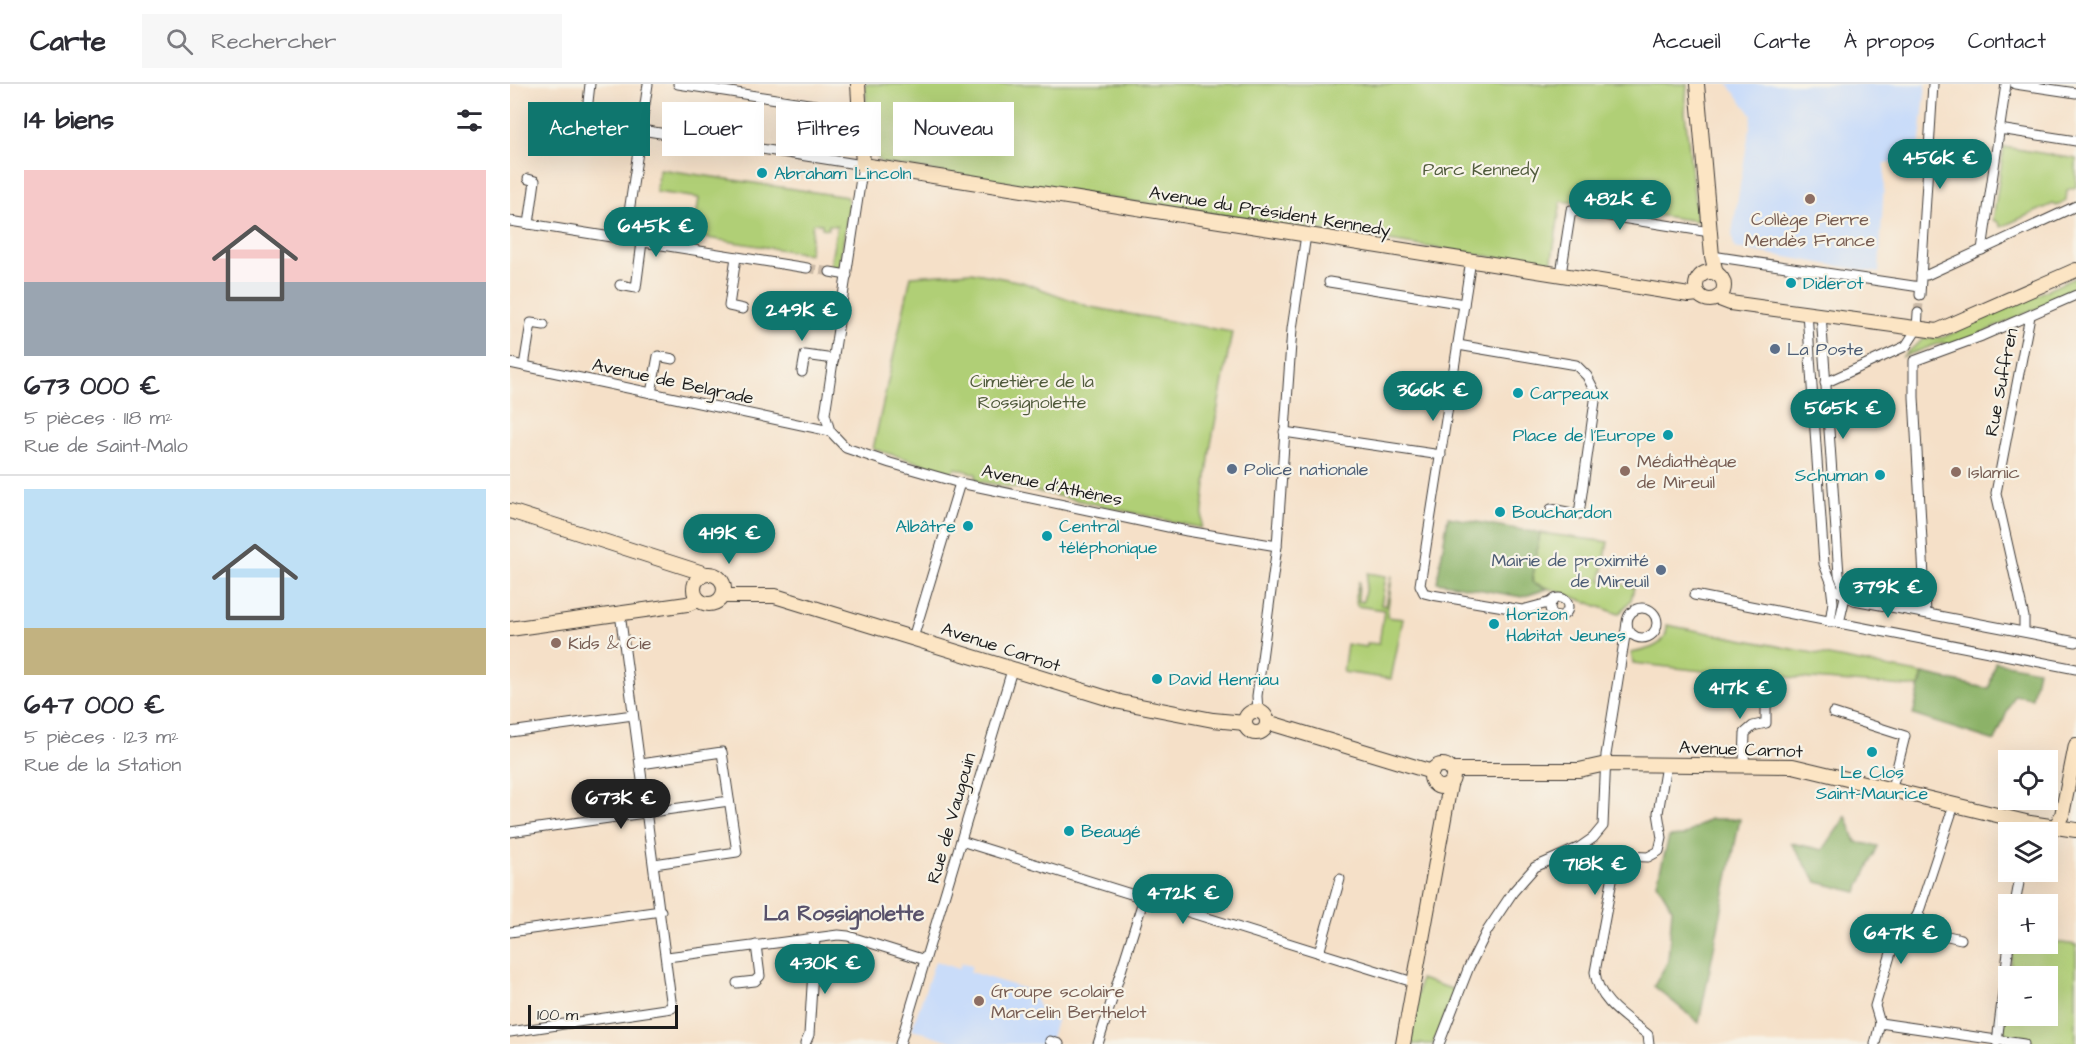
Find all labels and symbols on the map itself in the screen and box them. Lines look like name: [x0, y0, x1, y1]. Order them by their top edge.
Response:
pin: 456K €: [1891, 139, 1989, 190]
park label: Parc Kennedy: [1423, 157, 1539, 183]
place label: Abraham Lincoln: [774, 161, 912, 186]
marker: Abraham Lincoln: [755, 166, 769, 180]
street label: Avenue du Président Kennedy: [1147, 180, 1393, 244]
pin: 482K €: [1571, 180, 1669, 231]
marker: Collège Pierre Mendès France: [1803, 192, 1817, 206]
pin: 645K €: [607, 207, 705, 258]
place label: Collège Pierre Mendès France: [1745, 207, 1876, 253]
place label: Diderot: [1803, 271, 1864, 296]
marker: Diderot: [1784, 276, 1798, 290]
pin: 249K €: [753, 291, 851, 342]
street label: Rue Suffren: [1979, 326, 2024, 438]
place label: La Poste: [1787, 337, 1864, 362]
marker: La Poste: [1768, 342, 1782, 356]
street label: Avenue de Belgrade: [590, 352, 756, 412]
park label: Cimetière de la Rossignolette: [970, 369, 1094, 416]
pin: 366K €: [1384, 371, 1482, 422]
place label: Carpeaux: [1530, 381, 1609, 406]
marker: Carpeaux: [1511, 386, 1525, 400]
pin: 565K €: [1794, 389, 1892, 440]
place label: Place de l'Europe: [1513, 423, 1656, 448]
marker: Place de l'Europe: [1661, 428, 1675, 442]
place label: Médiathèque de Mireuil: [1637, 449, 1737, 495]
place label: Police nationale: [1244, 457, 1369, 482]
street label: Avenue d'Athènes: [979, 458, 1124, 513]
place label: Islamic: [1968, 460, 2020, 485]
marker: Police nationale: [1225, 462, 1239, 476]
place label: Schuman: [1795, 463, 1868, 488]
marker: Médiathèque de Mireuil: [1618, 464, 1632, 478]
marker: Islamic: [1949, 465, 1963, 479]
marker: Schuman: [1873, 468, 1887, 482]
place label: Bouchardon: [1512, 500, 1612, 525]
marker: Bouchardon: [1493, 505, 1507, 519]
pin: 419K €: [680, 514, 778, 565]
place label: Albâtre: [895, 514, 956, 539]
place label: Central téléphonique: [1059, 514, 1158, 560]
marker: Albâtre: [961, 519, 975, 533]
marker: Central téléphonique: [1040, 529, 1054, 543]
place label: Mairie de proximité de Mireuil: [1491, 548, 1649, 594]
marker: Mairie de proximité de Mireuil: [1654, 563, 1668, 577]
pin: 379K €: [1839, 568, 1937, 619]
place label: Horizon Habitat Jeunes: [1506, 602, 1626, 648]
street label: Avenue Carnot: [938, 616, 1064, 679]
marker: Horizon Habitat Jeunes: [1487, 617, 1501, 631]
place label: Kids & Cie: [568, 631, 652, 656]
marker: Kids & Cie: [549, 636, 563, 650]
place label: David Henriau: [1169, 667, 1279, 692]
pin: 417K €: [1691, 669, 1789, 720]
marker: David Henriau: [1150, 672, 1164, 686]
street label: Avenue Carnot: [1679, 735, 1804, 764]
marker: Le Clos Saint-Maurice: [1865, 745, 1879, 759]
street label: Rue de Vaugouin: [921, 750, 983, 887]
place label: Le Clos Saint-Maurice: [1816, 760, 1928, 806]
pin: 673K €: [572, 779, 670, 830]
place label: Beaugé: [1081, 819, 1141, 845]
marker: Beaugé: [1062, 824, 1076, 838]
pin: 718K €: [1546, 845, 1644, 896]
pin: 472K €: [1134, 874, 1232, 925]
district label: La Rossignolette: [764, 899, 925, 930]
pin: 647K €: [1852, 914, 1950, 965]
pin: 430K €: [776, 944, 874, 995]
place label: Groupe scolaire Marcelin Berthelot: [991, 979, 1147, 1025]
marker: Groupe scolaire Marcelin Berthelot: [972, 994, 986, 1008]
scale bar: [528, 1002, 678, 1030]

